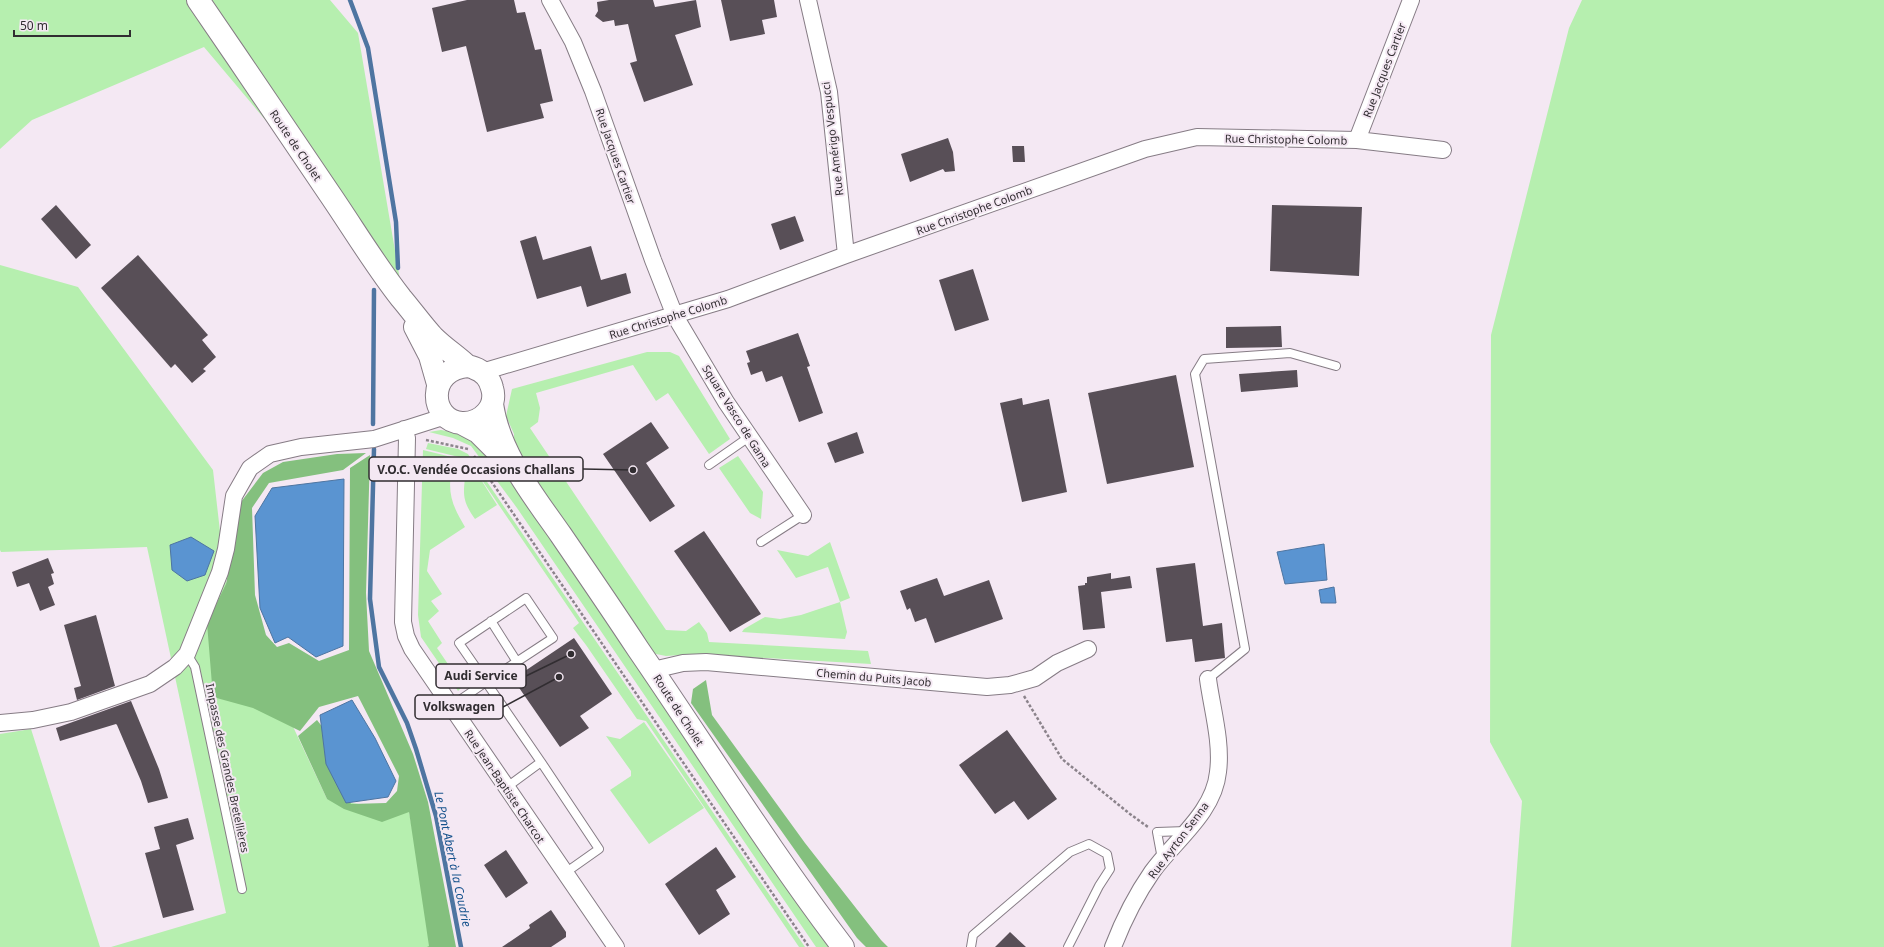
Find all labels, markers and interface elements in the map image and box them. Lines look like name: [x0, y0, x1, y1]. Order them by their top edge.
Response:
scale bar: [14, 12, 130, 38]
text: 50 m: [20, 17, 48, 34]
street label: Rue Jacques Cartier: [1359, 20, 1409, 119]
street label: Rue Amérigo Vespucci: [818, 81, 846, 197]
street label: Rue Jacques Cartier: [593, 106, 640, 206]
street label: Route de Cholet: [267, 107, 325, 183]
street label: Rue Christophe Colomb: [1225, 130, 1348, 148]
street label: Rue Christophe Colomb: [914, 182, 1034, 238]
street label: Rue Christophe Colomb: [607, 292, 729, 342]
street label: Square Vasco de Gama: [699, 362, 775, 470]
callout: V.O.C. Vendée Occasions Challans: [369, 457, 583, 481]
text: V.O.C. Vendée Occasions Challans: [377, 461, 575, 478]
callout: Audi Service: [436, 664, 526, 688]
street label: Chemin du Puits Jacob: [816, 664, 932, 690]
text: Audi Service: [444, 667, 518, 684]
street label: Route de Cholet: [650, 671, 708, 749]
street label: Impasse des Grandes Bretellières: [203, 682, 253, 854]
callout: Volkswagen: [415, 695, 503, 719]
text: Volkswagen: [423, 698, 495, 715]
street label: Rue Jean-Baptiste Charcot: [461, 726, 549, 846]
water label: Le Pont Abert à la Coudrie: [430, 789, 476, 929]
street label: Rue Ayrton Senna: [1144, 799, 1212, 881]

